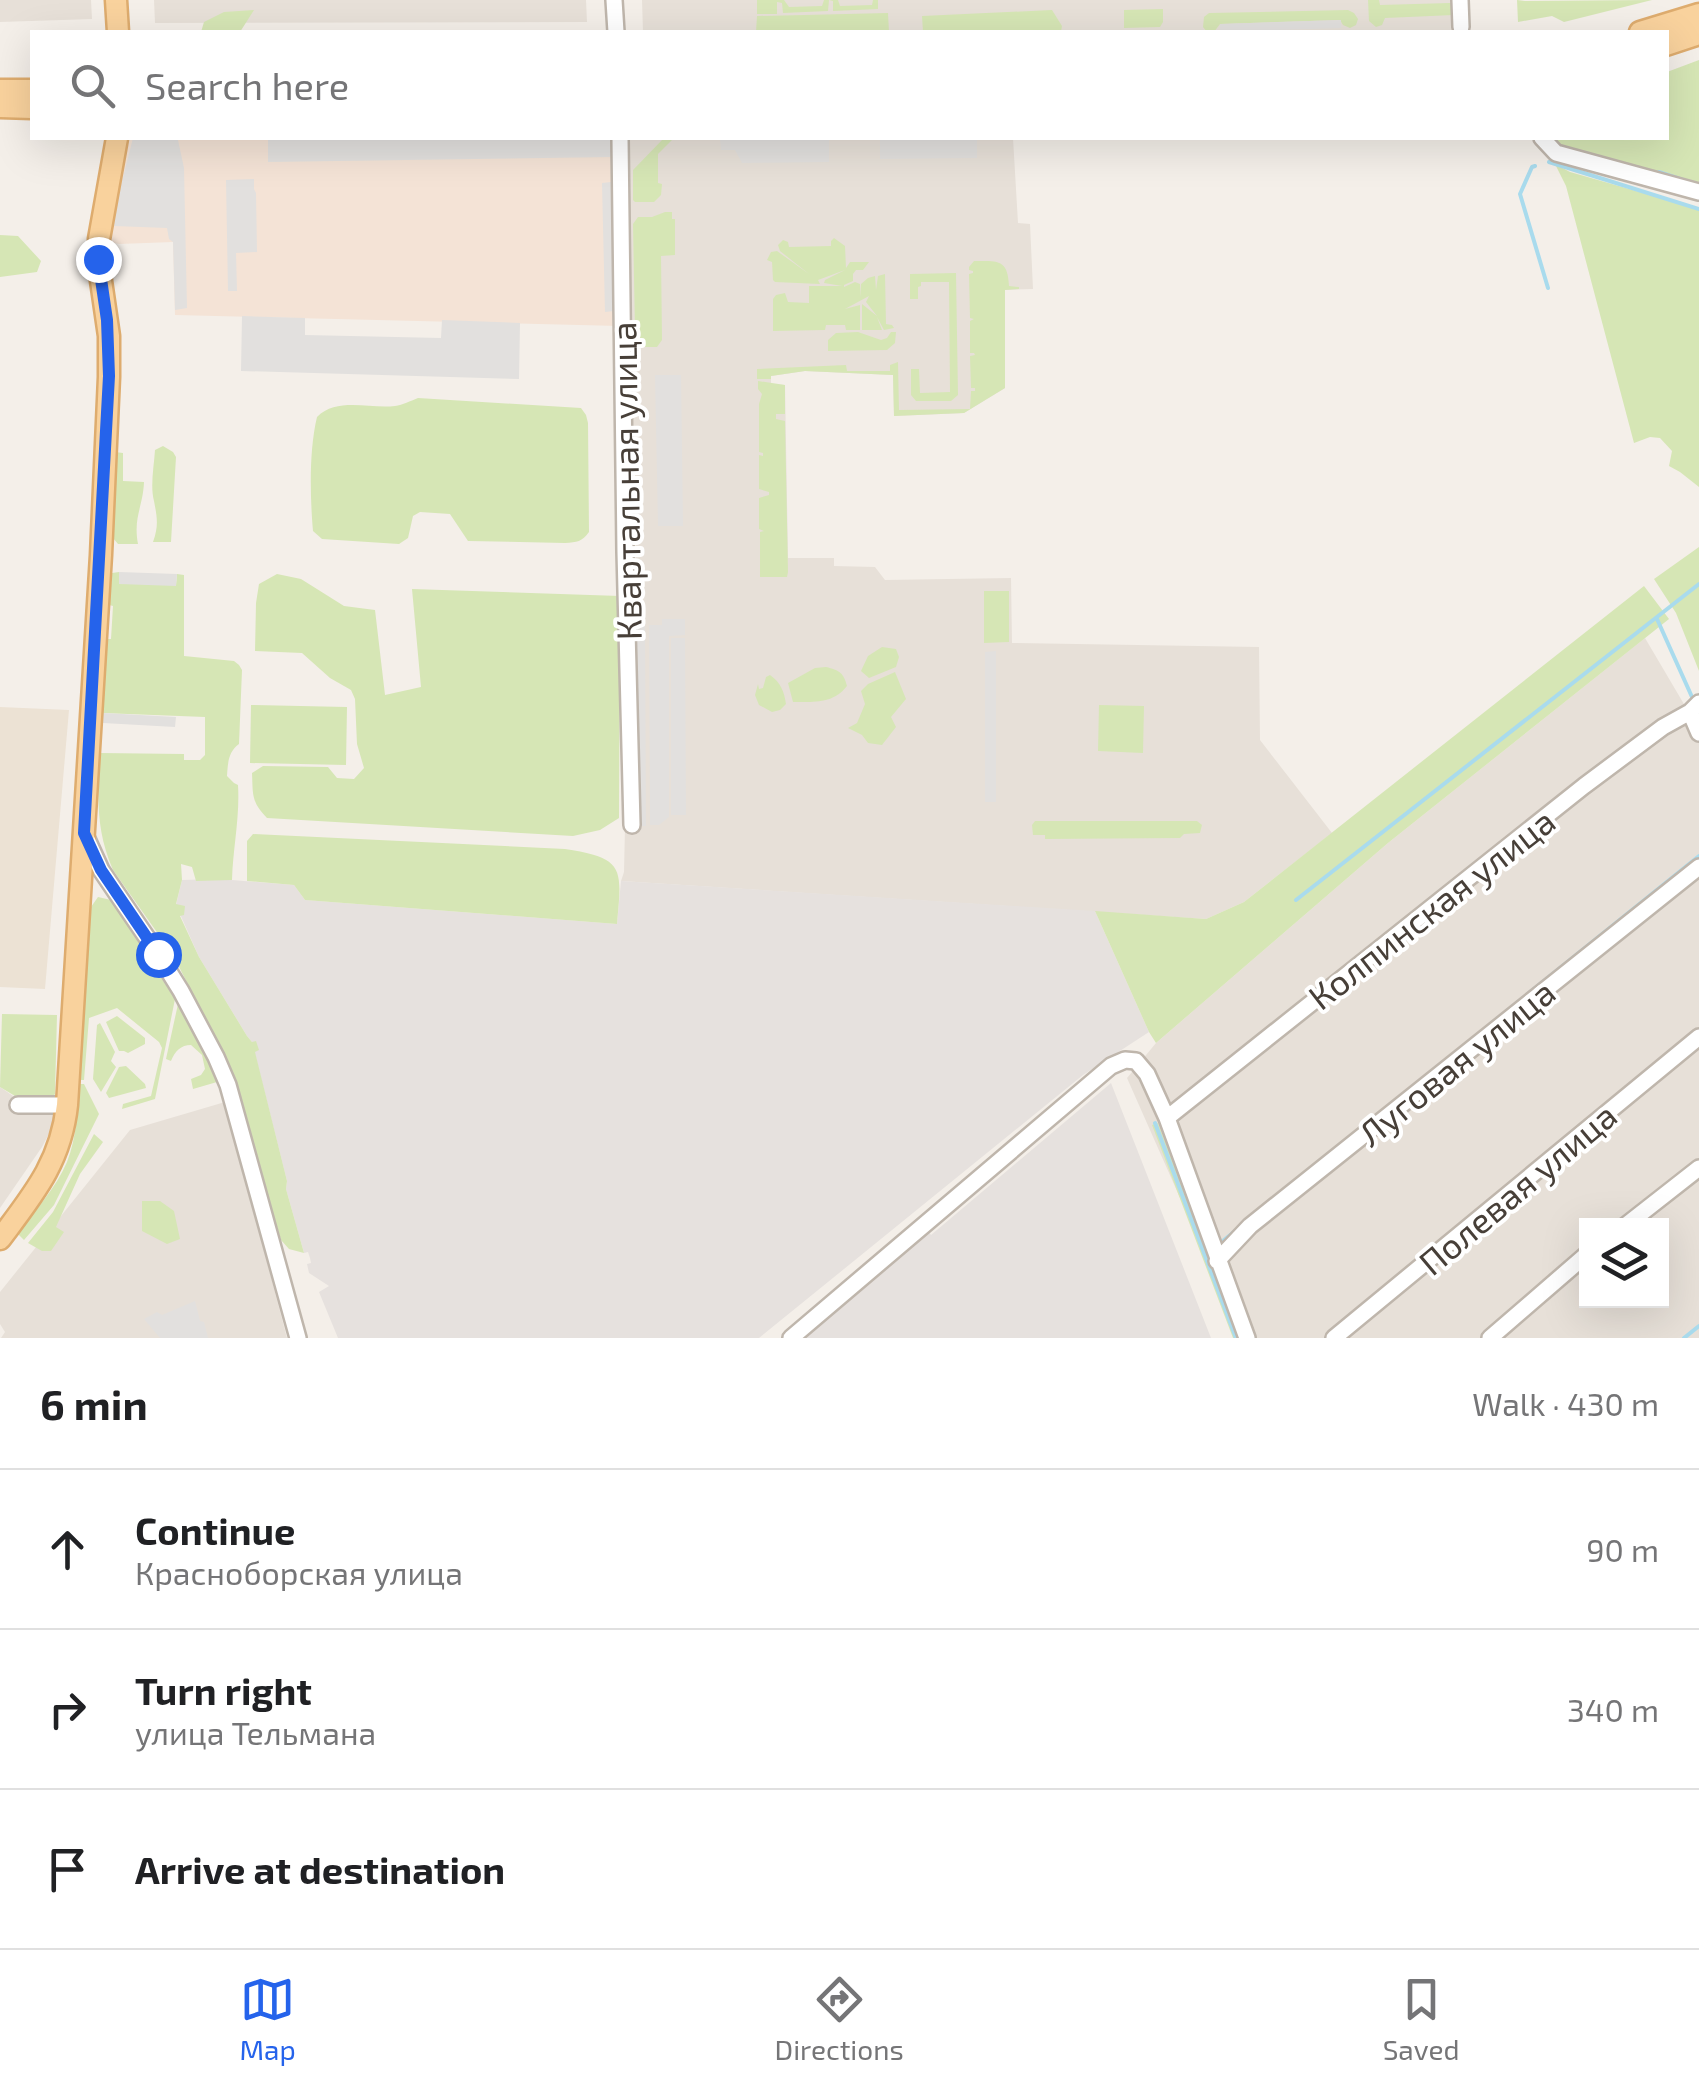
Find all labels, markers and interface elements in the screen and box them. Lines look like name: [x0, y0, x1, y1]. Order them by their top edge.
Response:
search box: [30, 30, 1669, 140]
icon: search: [65, 58, 120, 113]
text: Search here: [145, 62, 349, 108]
route end: [76, 237, 122, 283]
street label: Квартальная улица: [601, 321, 650, 641]
street label: Колпинская улица: [1299, 799, 1563, 1018]
route start: [136, 932, 182, 978]
street label: Луговая улица: [1349, 970, 1563, 1155]
street label: Полевая улица: [1410, 1093, 1625, 1284]
map controls: [1579, 1218, 1669, 1308]
button: layers: [1579, 1218, 1669, 1308]
text: 6 min: [40, 1378, 148, 1428]
text: Walk · 430 m: [1472, 1384, 1659, 1422]
text: Continue: [135, 1507, 295, 1553]
icon: ahead: [40, 1522, 95, 1577]
text: 90 m: [1586, 1530, 1659, 1568]
text: Красноборская улица: [135, 1553, 463, 1591]
text: Turn right: [135, 1667, 312, 1713]
icon: right: [40, 1682, 95, 1737]
text: 340 m: [1567, 1690, 1659, 1728]
text: улица Тельмана: [135, 1713, 376, 1751]
icon: arrive: [40, 1842, 95, 1897]
text: Arrive at destination: [135, 1846, 505, 1892]
tab: Map: [239, 1972, 296, 2066]
tab: Directions: [775, 1972, 904, 2066]
tab: Saved: [1383, 1972, 1460, 2066]

